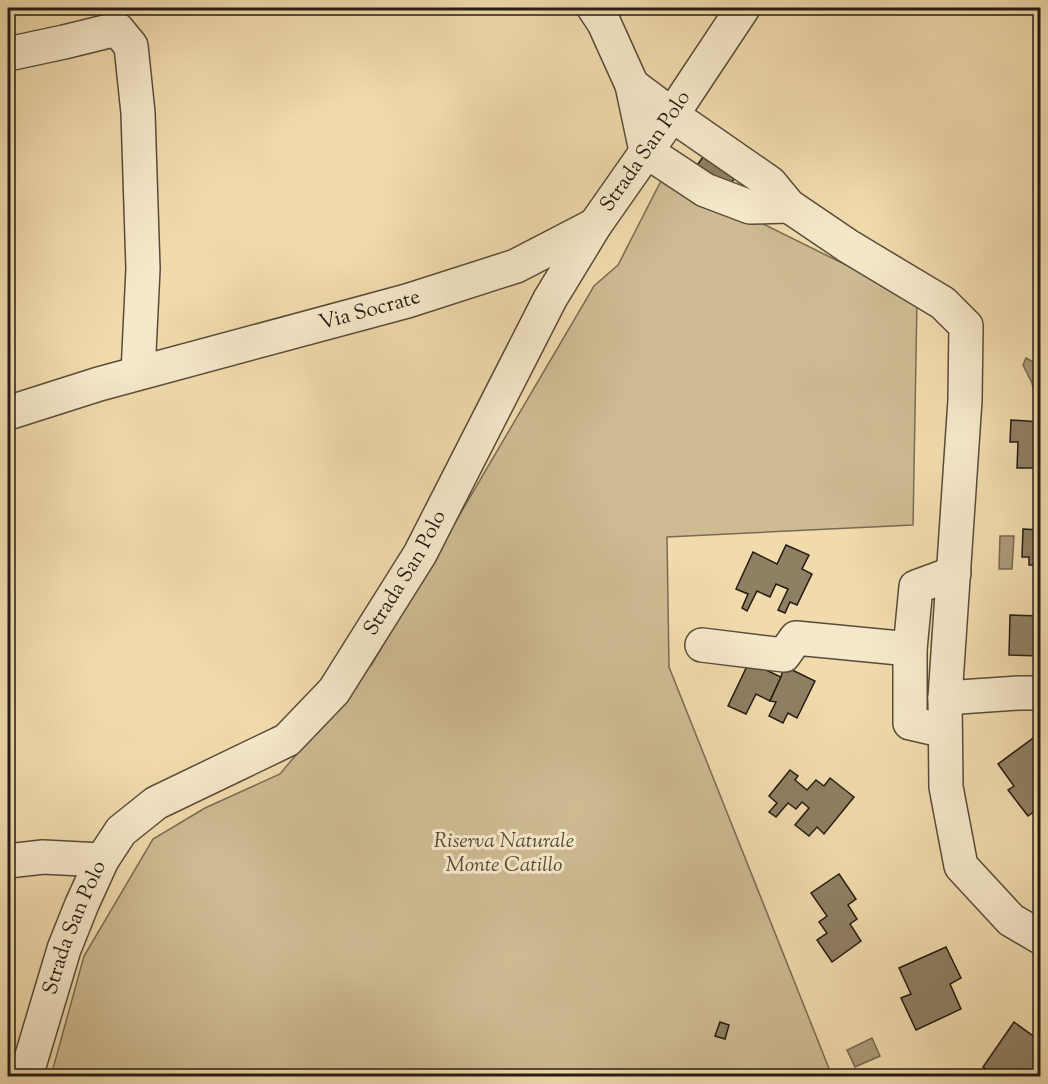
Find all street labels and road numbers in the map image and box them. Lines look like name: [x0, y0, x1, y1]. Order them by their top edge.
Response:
street label: Strada San Polo: [593, 85, 699, 218]
street label: Via Socrate: [316, 283, 424, 339]
street label: Strada San Polo: [357, 505, 455, 642]
street label: Strada San Polo: [36, 856, 115, 999]

